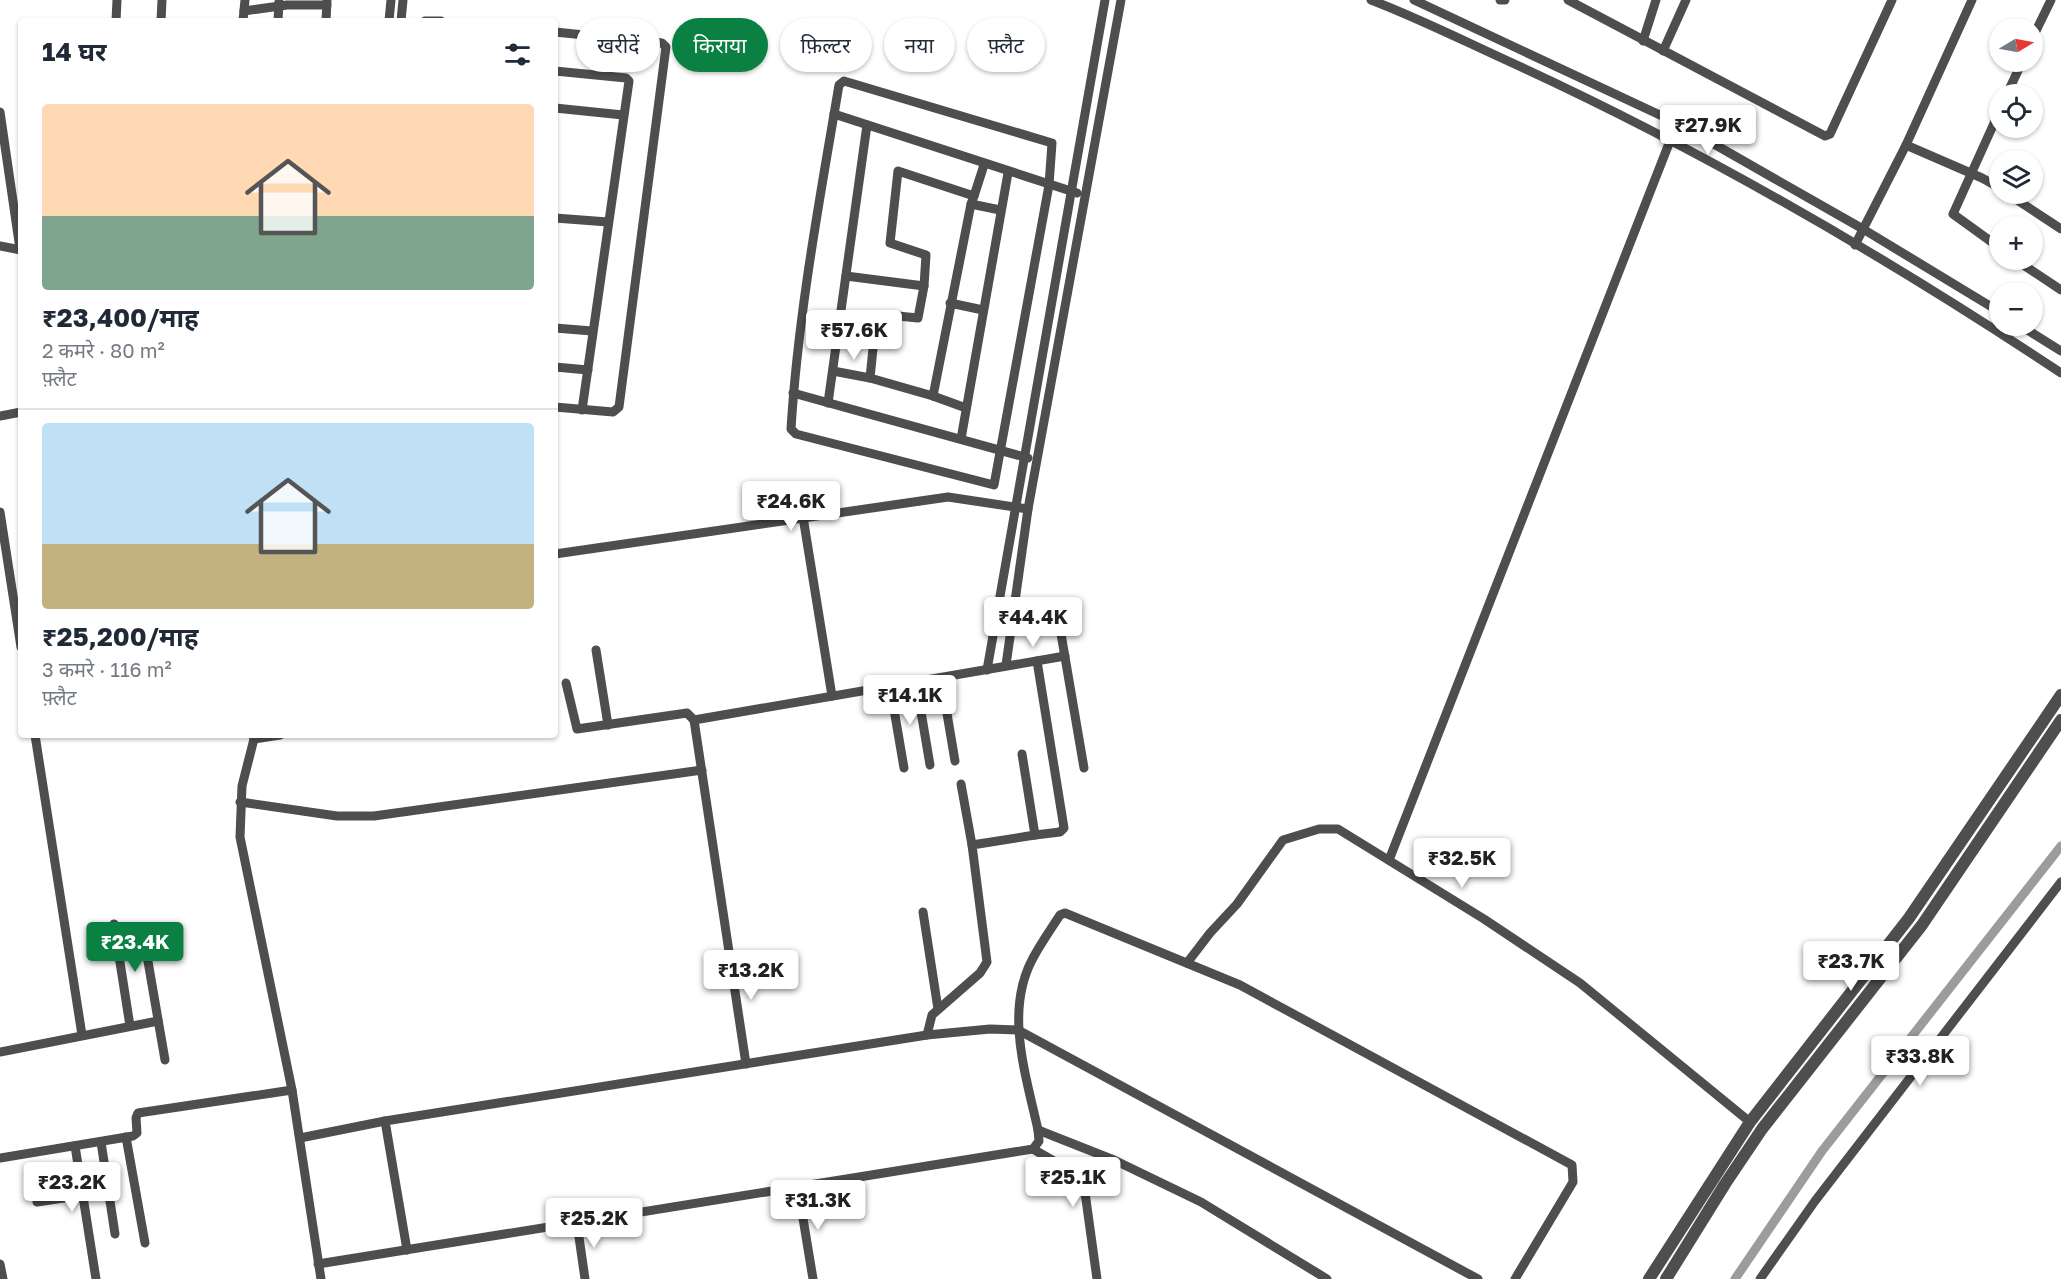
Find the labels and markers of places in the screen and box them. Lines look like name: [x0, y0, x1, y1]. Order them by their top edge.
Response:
pin: ₹27.9K: [1659, 105, 1757, 156]
pin: ₹57.6K: [805, 310, 903, 361]
pin: ₹24.6K: [742, 481, 840, 532]
pin: ₹44.4K: [984, 597, 1082, 648]
pin: ₹14.1K: [861, 675, 959, 726]
pin: ₹32.5K: [1413, 838, 1511, 889]
pin: ₹23.4K: [86, 922, 184, 973]
pin: ₹23.7K: [1802, 941, 1900, 992]
pin: ₹13.2K: [702, 950, 800, 1001]
pin: ₹33.8K: [1871, 1036, 1969, 1087]
pin: ₹25.1K: [1024, 1157, 1122, 1208]
pin: ₹23.2K: [23, 1162, 121, 1213]
pin: ₹31.3K: [769, 1180, 867, 1231]
pin: ₹25.2K: [545, 1198, 643, 1249]

